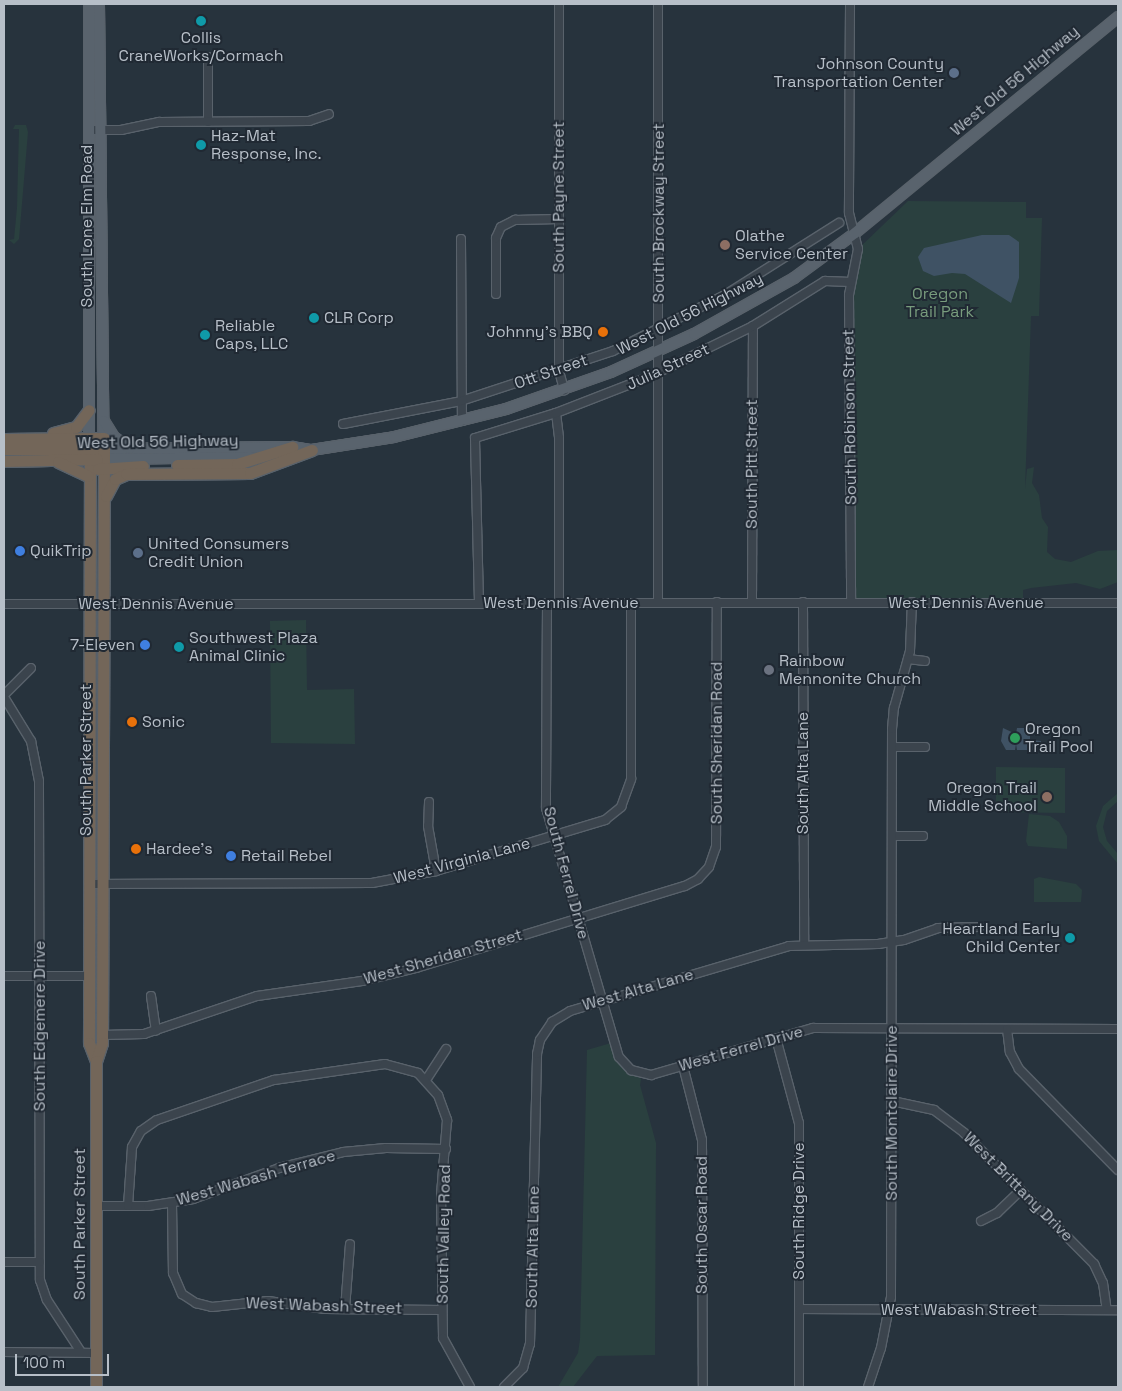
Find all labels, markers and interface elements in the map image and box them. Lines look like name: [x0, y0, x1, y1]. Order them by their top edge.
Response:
marker: Collis CraneWorks/Cormach: [195, 15, 207, 27]
street label: West Old 56 Highway: [947, 22, 1083, 140]
place label: Collis CraneWorks/Cormach: [118, 28, 284, 66]
place label: Johnson County Transportation Center: [773, 54, 944, 92]
marker: Johnson County Transportation Center: [948, 67, 960, 79]
street label: South Payne Street: [549, 121, 569, 273]
street label: South Brockway Street: [649, 123, 669, 303]
place label: Haz-Mat Response, Inc.: [211, 126, 322, 164]
marker: Haz-Mat Response, Inc.: [195, 139, 207, 151]
street label: South Lone Elm Road: [77, 145, 97, 307]
place label: Olathe Service Center: [735, 226, 848, 264]
marker: Olathe Service Center: [719, 239, 731, 251]
street label: West Old 56 Highway: [614, 269, 766, 359]
park label: Oregon Trail Park: [906, 284, 974, 322]
place label: CLR Corp: [324, 308, 394, 328]
marker: CLR Corp: [308, 312, 320, 324]
place label: Reliable Caps, LLC: [215, 316, 289, 354]
place label: Johnny's BBQ: [487, 322, 593, 342]
marker: Johnny's BBQ: [597, 326, 609, 338]
marker: Reliable Caps, LLC: [199, 329, 211, 341]
street label: South Robinson Street: [839, 329, 861, 505]
street label: Julia Street: [624, 340, 712, 394]
street label: Ott Street: [512, 351, 590, 393]
street label: South Pitt Street: [742, 399, 762, 529]
street label: West Old 56 Highway: [77, 431, 239, 453]
place label: United Consumers Credit Union: [148, 534, 289, 572]
place label: QuikTrip: [30, 541, 91, 561]
marker: QuikTrip: [14, 545, 26, 557]
marker: United Consumers Credit Union: [132, 547, 144, 559]
street label: West Dennis Avenue: [483, 593, 639, 613]
street label: West Dennis Avenue: [888, 593, 1044, 613]
street label: West Dennis Avenue: [78, 594, 234, 614]
place label: Southwest Plaza Animal Clinic: [189, 628, 318, 666]
place label: 7-Eleven: [70, 635, 135, 655]
marker: 7-Eleven: [139, 639, 151, 651]
marker: Southwest Plaza Animal Clinic: [173, 641, 185, 653]
place label: Rainbow Mennonite Church: [779, 651, 921, 689]
street label: South Sheridan Road: [707, 662, 727, 824]
marker: Rainbow Mennonite Church: [763, 664, 775, 676]
street label: South Parker Street: [76, 684, 96, 836]
place label: Sonic: [142, 712, 185, 732]
street label: South Alta Lane: [793, 712, 813, 834]
marker: Sonic: [126, 716, 138, 728]
place label: Oregon Trail Pool: [1025, 719, 1093, 757]
marker: Oregon Trail Pool: [1009, 732, 1021, 744]
place label: Oregon Trail Middle School: [928, 778, 1037, 816]
marker: Oregon Trail Middle School: [1041, 791, 1053, 803]
street label: South Ferrel Drive: [539, 805, 593, 941]
street label: West Virginia Lane: [391, 833, 533, 889]
place label: Hardee's: [146, 839, 213, 859]
marker: Hardee's: [130, 843, 142, 855]
place label: Retail Rebel: [241, 846, 332, 866]
marker: Retail Rebel: [225, 850, 237, 862]
place label: Heartland Early Child Center: [942, 919, 1060, 957]
street label: West Sheridan Street: [361, 925, 525, 989]
marker: Heartland Early Child Center: [1064, 932, 1076, 944]
street label: South Edgemere Drive: [30, 941, 50, 1111]
street label: West Alta Lane: [580, 965, 696, 1015]
street label: West Ferrel Drive: [677, 1022, 805, 1076]
street label: South Montclaire Drive: [882, 1025, 902, 1201]
street label: West Brittany Drive: [959, 1128, 1077, 1246]
street label: South Ridge Drive: [789, 1142, 809, 1280]
street label: West Wabash Terrace: [174, 1146, 338, 1210]
street label: South Parker Street: [70, 1148, 90, 1300]
street label: South Oscar Road: [692, 1156, 712, 1294]
street label: South Valley Road: [433, 1164, 455, 1304]
street label: South Alta Lane: [522, 1186, 544, 1308]
street label: West Wabash Street: [245, 1294, 403, 1318]
street label: West Wabash Street: [881, 1300, 1037, 1320]
scale bar: [18, 1344, 111, 1376]
text: 100 m: [23, 1353, 65, 1372]

